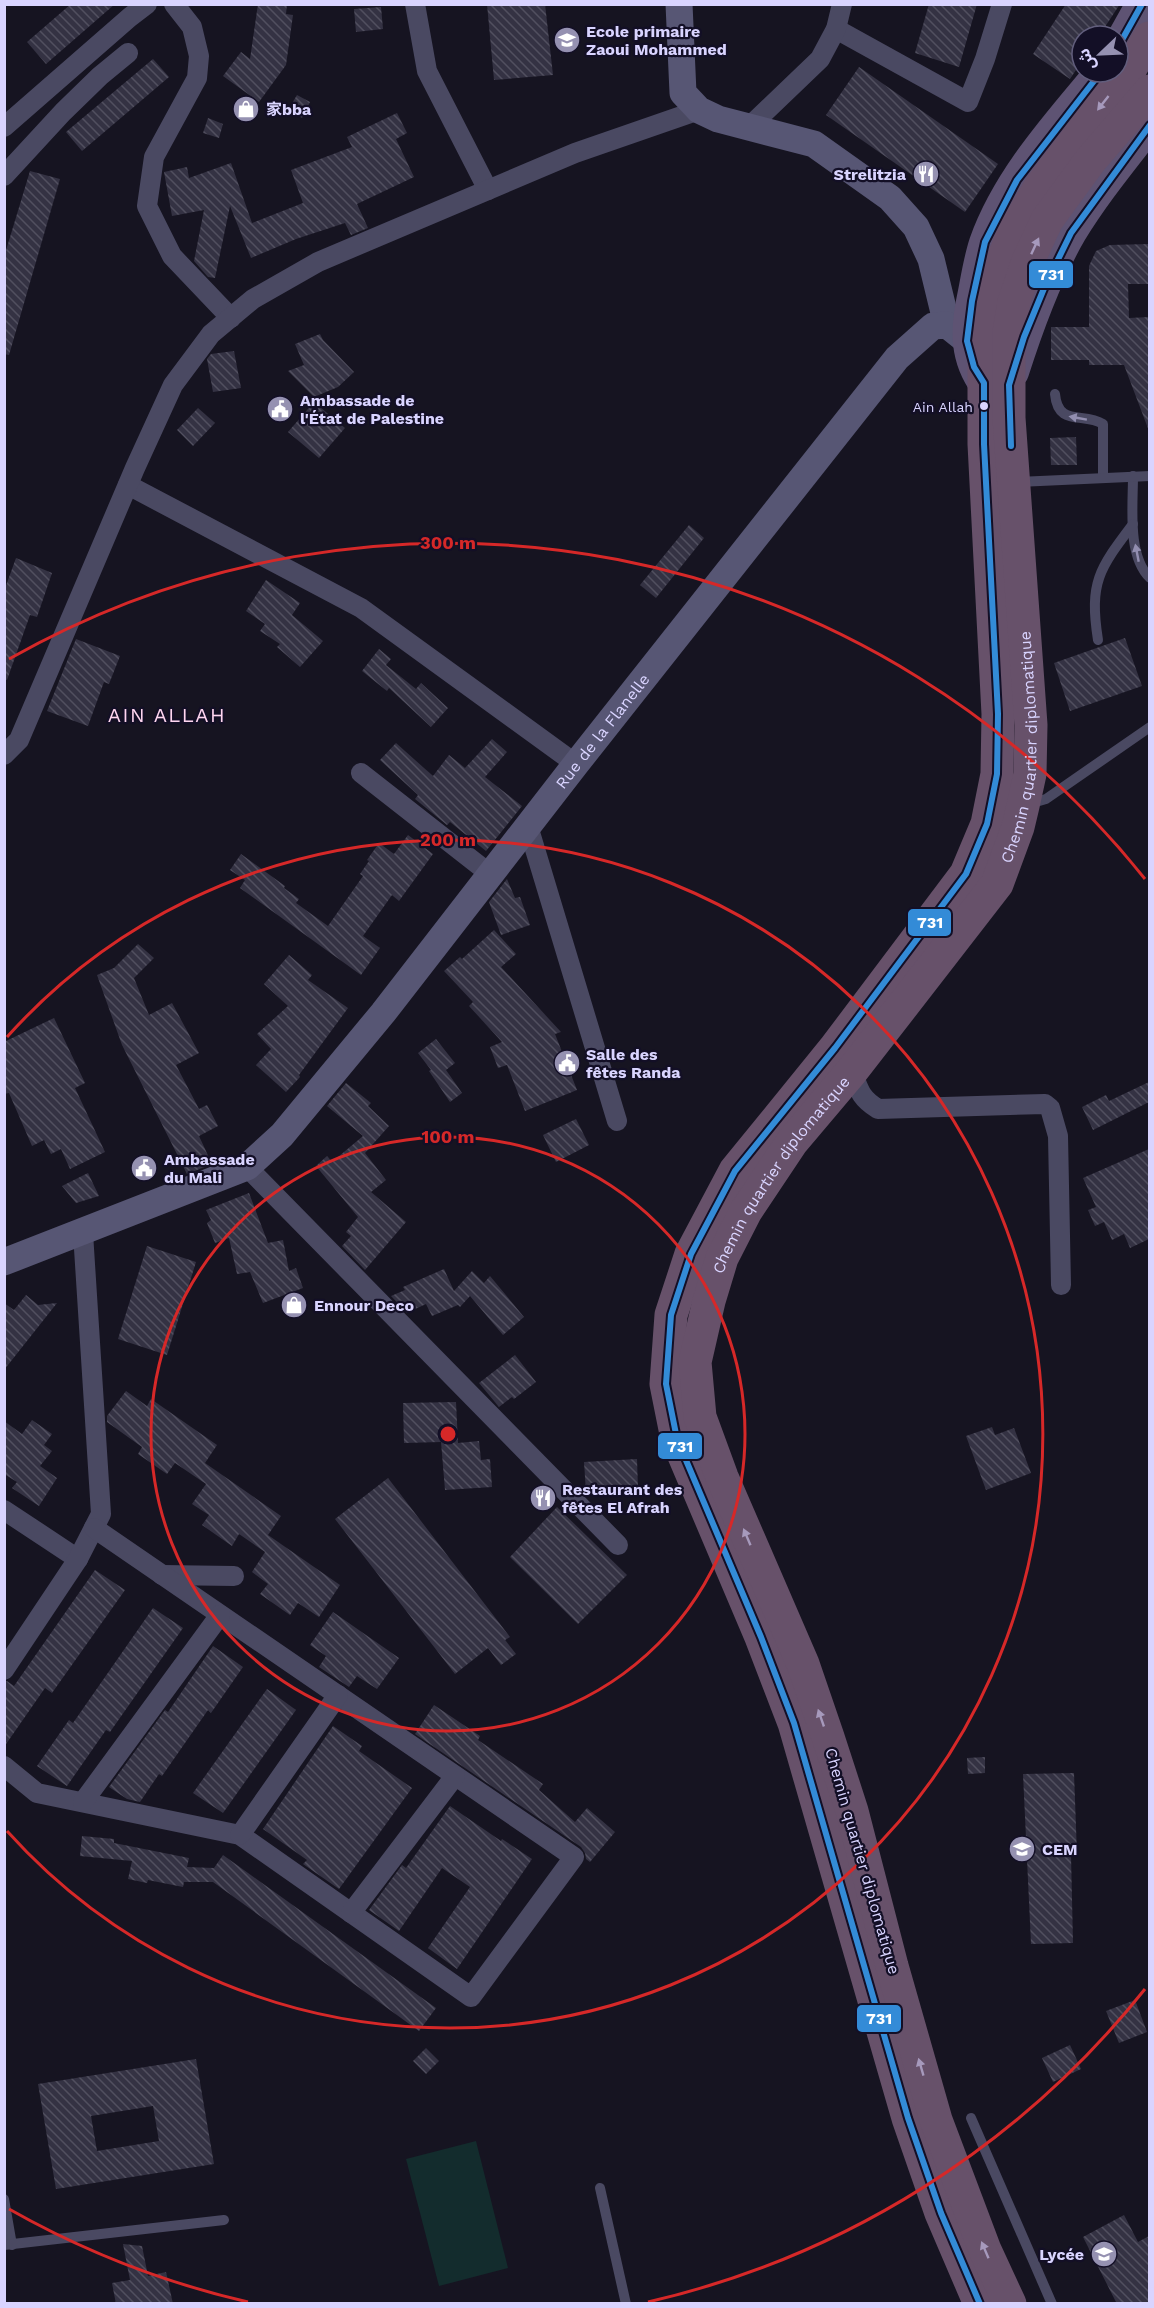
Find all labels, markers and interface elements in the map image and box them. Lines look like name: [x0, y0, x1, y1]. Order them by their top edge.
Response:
place label: Ecole primaire Zaoui Mohammed: [586, 22, 727, 59]
north arrow: [1070, 24, 1130, 84]
school or university icon: Ecole primaire Zaoui Mohammed: [552, 25, 582, 55]
text: ش: [1074, 46, 1100, 73]
shop icon: 家bba: [231, 94, 261, 124]
one-way arrow: [1098, 96, 1110, 111]
place label: 家bba: [266, 100, 312, 119]
restaurant icon: Strelitzia: [911, 159, 941, 189]
place label: Strelitzia: [834, 165, 907, 184]
one-way arrow: [1030, 238, 1039, 255]
line badge: 731: [1028, 260, 1074, 289]
text: 731: [1038, 265, 1064, 284]
place label: Ambassade de l'État de Palestine: [300, 391, 444, 428]
public building icon: Ambassade de l'État de Palestine: [265, 394, 295, 424]
place label: Ain Allah: [913, 399, 973, 415]
marker: Ain Allah: [978, 400, 990, 412]
one-way arrow: [1068, 413, 1087, 422]
text: 300 m: [420, 532, 476, 553]
one-way arrow: [1132, 543, 1141, 562]
street label: Chemin quartier diplomatique: [997, 631, 1041, 866]
street label: Rue de la Flanelle: [552, 670, 654, 792]
district label: AIN ALLAH: [108, 703, 226, 727]
text: 200 m: [420, 829, 476, 850]
line badge: 731: [907, 908, 952, 937]
text: 731: [917, 913, 943, 932]
place label: Salle des fêtes Randa: [586, 1045, 681, 1082]
public building icon: Salle des fêtes Randa: [552, 1048, 582, 1078]
street label: Chemin quartier diplomatique: [709, 1072, 854, 1276]
text: 100 m: [421, 1126, 475, 1147]
place label: Ambassade du Mali: [164, 1150, 255, 1187]
public building icon: Ambassade du Mali: [129, 1153, 159, 1183]
shop icon: Ennour Deco: [279, 1290, 309, 1320]
place label: Ennour Deco: [314, 1296, 414, 1315]
centre of rings: [438, 1424, 458, 1444]
line badge: 731: [657, 1432, 703, 1460]
text: 731: [667, 1437, 693, 1456]
place label: Restaurant des fêtes El Afrah: [562, 1480, 683, 1517]
restaurant icon: Restaurant des fêtes El Afrah: [528, 1483, 558, 1513]
one-way arrow: [742, 1528, 752, 1546]
one-way arrow: [816, 1709, 826, 1727]
street label: Chemin quartier diplomatique: [821, 1746, 904, 1977]
school or university icon: CEM: [1007, 1834, 1037, 1864]
place label: CEM: [1042, 1840, 1078, 1859]
line badge: 731: [856, 2004, 902, 2033]
text: 731: [866, 2009, 892, 2028]
one-way arrow: [916, 2057, 925, 2075]
school or university icon: Lycée: [1089, 2239, 1119, 2269]
one-way arrow: [980, 2241, 990, 2259]
place label: Lycée: [1039, 2245, 1084, 2264]

